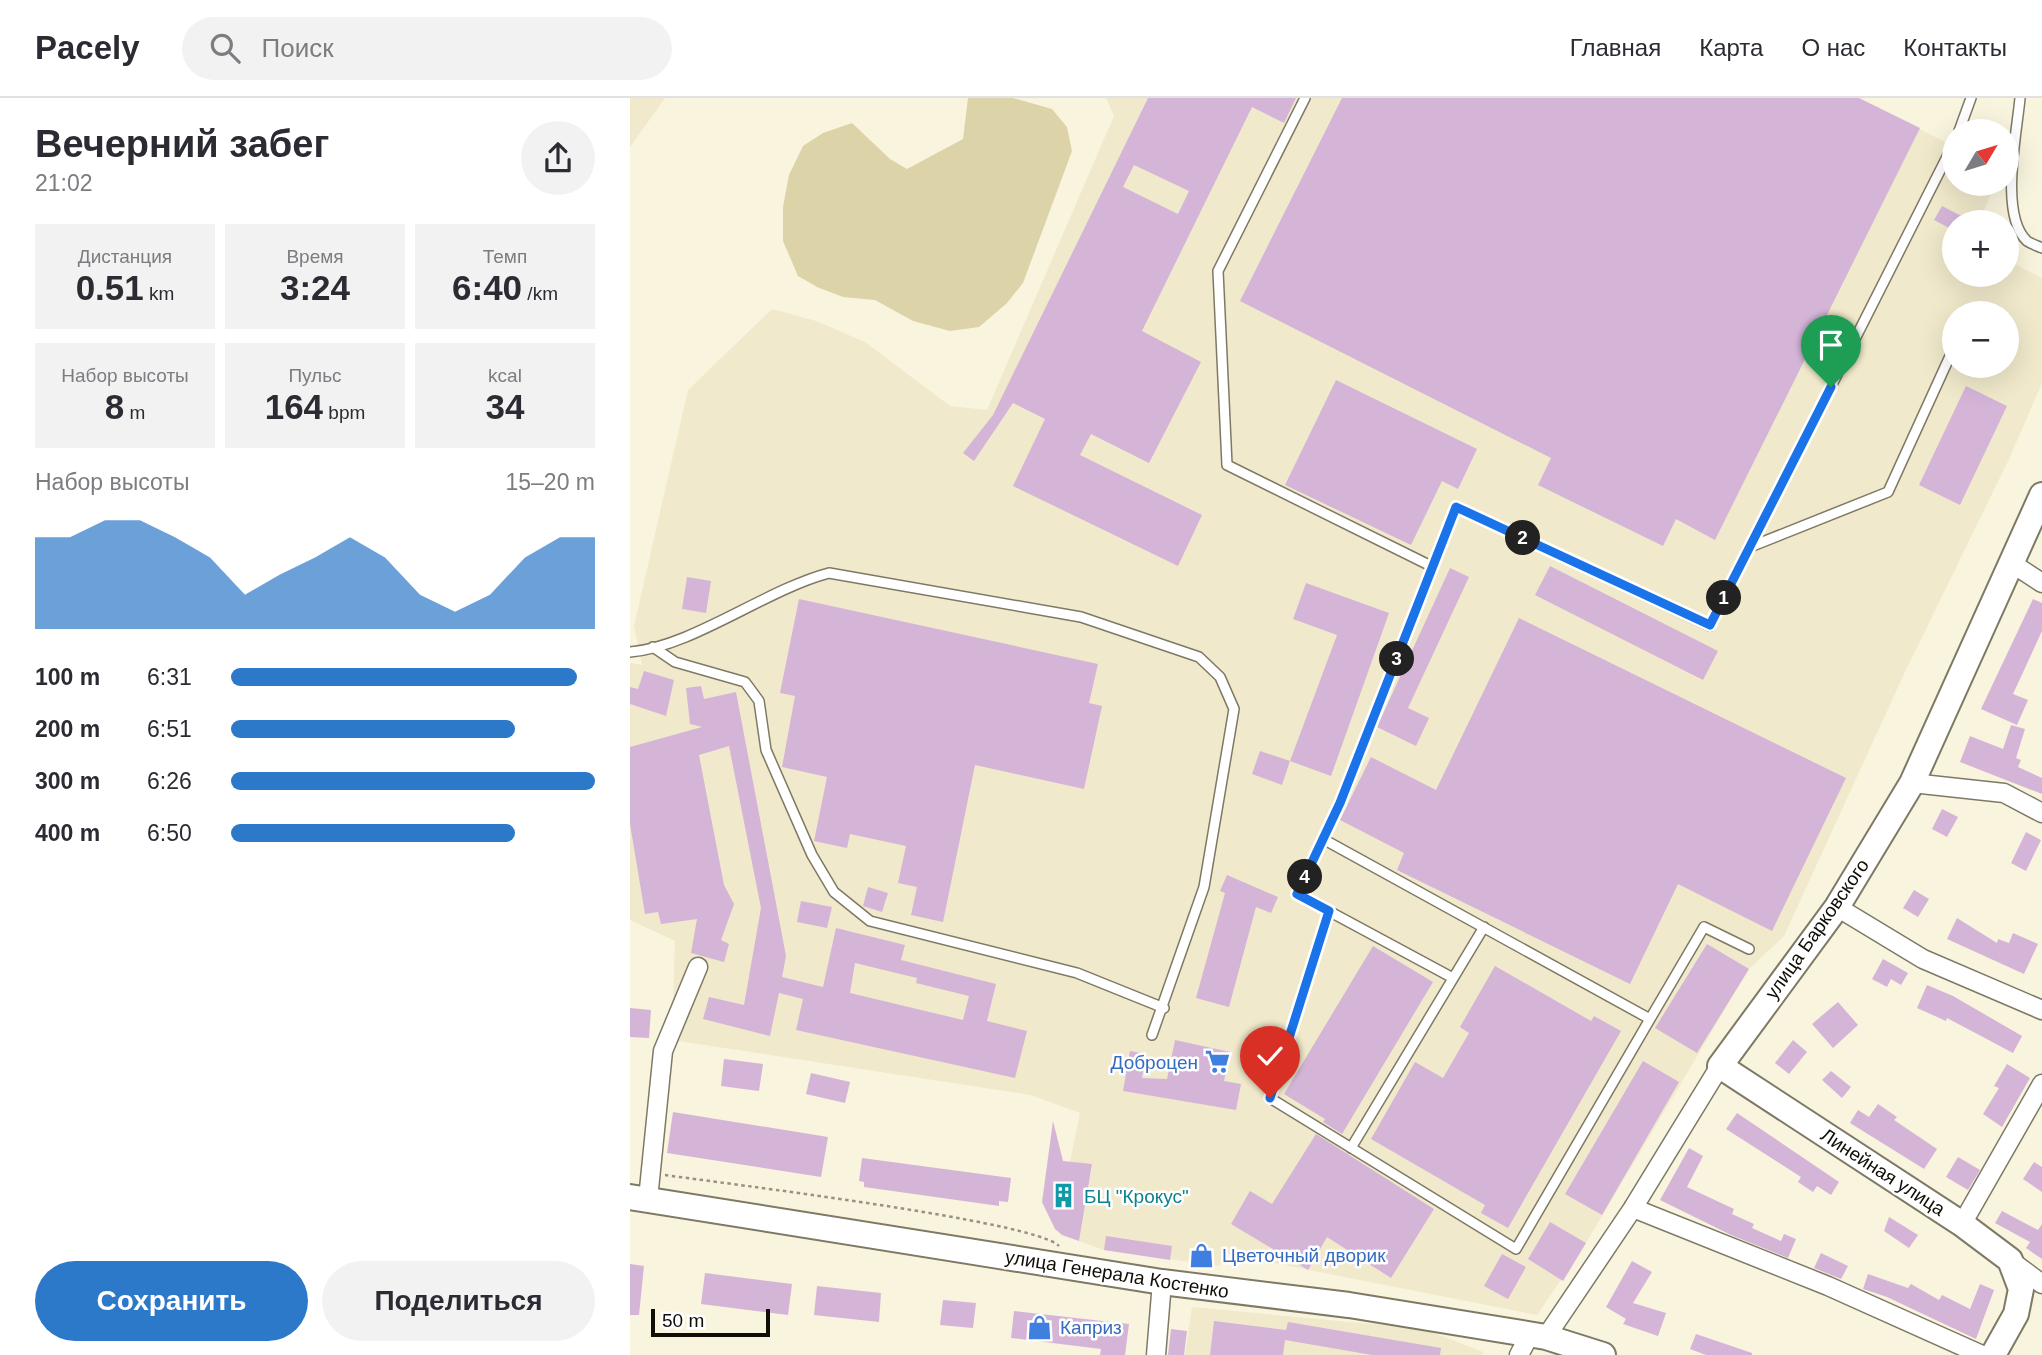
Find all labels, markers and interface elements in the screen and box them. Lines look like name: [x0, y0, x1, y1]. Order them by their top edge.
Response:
search box: [182, 17, 672, 80]
text: Pacely: [35, 29, 140, 66]
icon: search: [206, 29, 244, 67]
text: Поиск: [262, 33, 334, 63]
text: Главная: [1570, 34, 1661, 61]
text: Карта: [1699, 34, 1763, 61]
text: О нас: [1801, 34, 1865, 61]
text: Контакты: [1903, 34, 2007, 61]
north arrow: [1942, 119, 2020, 196]
map controls: [1942, 119, 2019, 378]
button: share: [521, 121, 595, 195]
text: Вечерний забег: [35, 123, 329, 165]
text: 21:02: [35, 170, 93, 196]
button: +: [1942, 210, 2019, 287]
text: Дистанция: [78, 246, 172, 267]
text: Время: [286, 246, 344, 267]
text: Темп: [483, 246, 527, 267]
text: 0.51: [76, 268, 144, 307]
text: 3:24: [280, 268, 350, 307]
text: 6:40: [452, 268, 522, 307]
text: km: [144, 283, 174, 304]
text: /km: [522, 283, 558, 304]
button: −: [1942, 301, 2019, 378]
pin: [1801, 315, 1861, 387]
icon: arrive: [1812, 326, 1850, 364]
text: Набор высоты: [61, 365, 189, 386]
text: Пульс: [288, 365, 342, 386]
text: kcal: [488, 365, 522, 386]
text: 8: [105, 387, 124, 426]
text: 164: [265, 387, 323, 426]
text: 34: [486, 387, 524, 426]
text: m: [124, 402, 145, 423]
text: bpm: [323, 402, 365, 423]
text: Набор высоты: [35, 469, 189, 495]
text: 15–20 m: [505, 469, 595, 495]
pin: 2: [1506, 520, 1540, 556]
text: 2: [1517, 527, 1528, 548]
pin: 1: [1706, 580, 1742, 616]
text: 1: [1718, 587, 1729, 608]
pin: 3: [1380, 642, 1414, 676]
text: 3: [1391, 648, 1402, 669]
text: 100 m: [35, 664, 100, 690]
text: 6:31: [147, 664, 192, 690]
text: 200 m: [35, 716, 100, 742]
text: 6:51: [147, 716, 192, 742]
text: 300 m: [35, 768, 100, 794]
text: 6:26: [147, 768, 192, 794]
text: 400 m: [35, 820, 100, 846]
text: 6:50: [147, 820, 192, 846]
street label: улица Барковского: [1761, 855, 1873, 1003]
pin: 4: [1288, 860, 1322, 894]
text: 4: [1299, 866, 1310, 887]
pin: [1240, 1026, 1300, 1098]
icon: check: [1251, 1037, 1289, 1075]
supermarket icon: Доброцен: [1204, 1048, 1232, 1076]
place label: Доброцен: [1111, 1052, 1198, 1073]
street label: Линейная улица: [1817, 1124, 1949, 1220]
building icon: БЦ "Крокус": [1050, 1182, 1078, 1210]
place label: БЦ "Крокус": [1084, 1186, 1189, 1207]
shop icon: Цветочный дворик: [1188, 1241, 1216, 1269]
place label: Цветочный дворик: [1222, 1245, 1386, 1266]
street label: улица Генерала Костенко: [1004, 1246, 1230, 1302]
button: Сохранить: [35, 1261, 308, 1341]
button: Поделиться: [322, 1261, 595, 1341]
scale bar: [651, 1306, 770, 1338]
text: 50 m: [662, 1310, 704, 1331]
shop icon: Каприз: [1026, 1313, 1054, 1341]
place label: Каприз: [1060, 1317, 1122, 1338]

